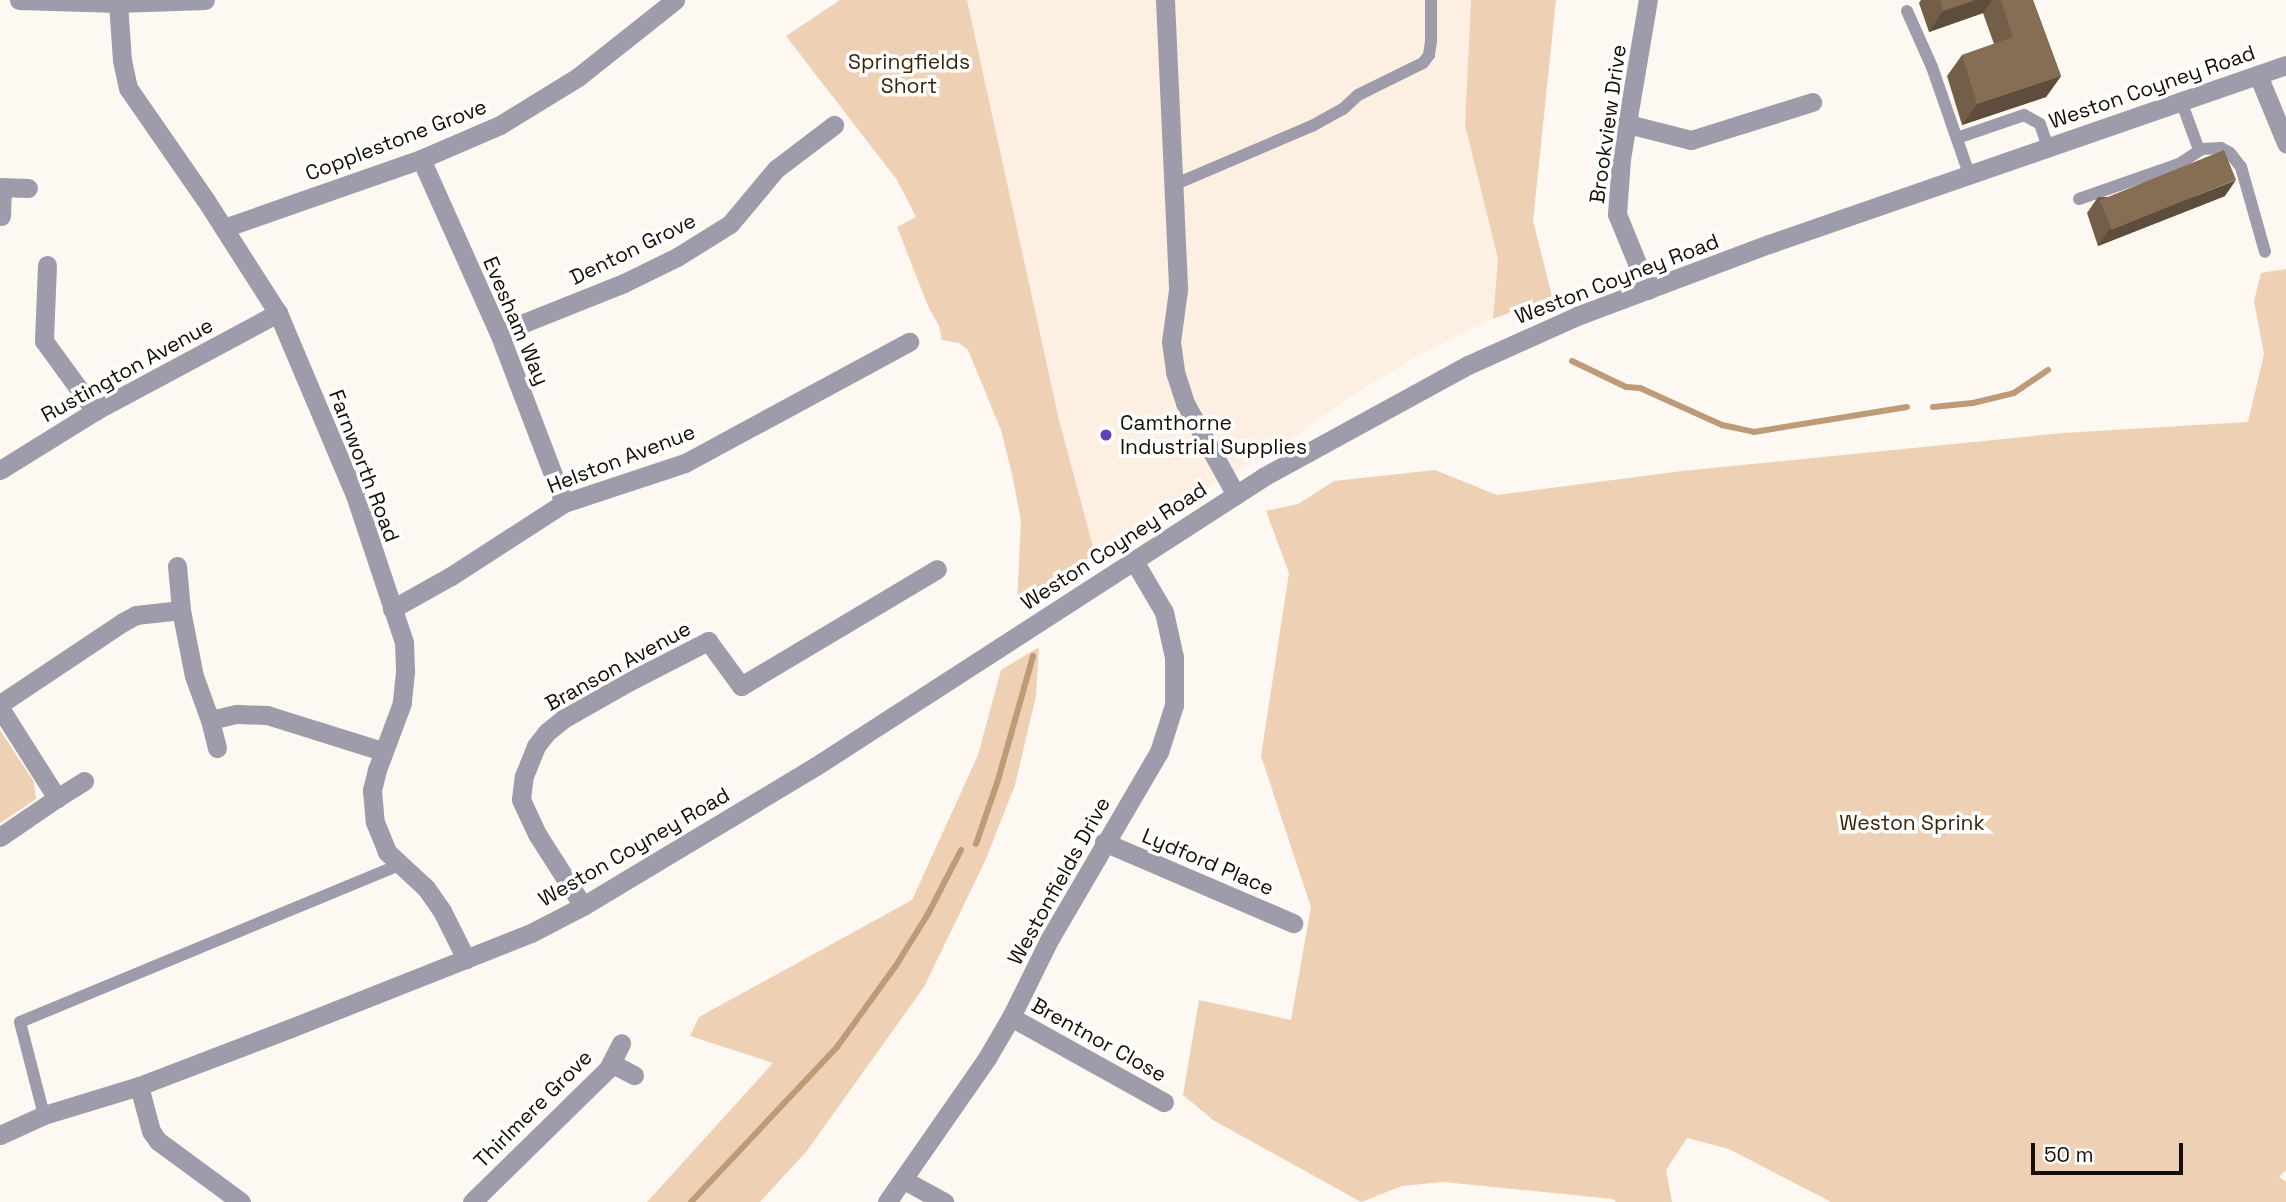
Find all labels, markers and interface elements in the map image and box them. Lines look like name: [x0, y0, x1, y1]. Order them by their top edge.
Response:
street label: Weston Coyney Road: [2046, 40, 2258, 134]
street label: Brookview Drive: [1584, 43, 1632, 205]
park label: Springfields Short: [848, 49, 970, 99]
street label: Copplestone Grove: [302, 94, 490, 186]
street label: Denton Grove: [566, 208, 700, 290]
street label: Weston Coyney Road: [1512, 228, 1722, 330]
street label: Evesham Way: [478, 253, 554, 389]
street label: Rustington Avenue: [37, 312, 217, 428]
street label: Farnworth Road: [323, 386, 405, 546]
place label: Camthorne Industrial Supplies: [1120, 410, 1307, 460]
street label: Helston Avenue: [543, 419, 699, 499]
marker: Camthorne Industrial Supplies: [1098, 427, 1114, 443]
street label: Weston Coyney Road: [1016, 477, 1212, 615]
street label: Branson Avenue: [541, 615, 695, 717]
street label: Weston Coyney Road: [534, 782, 734, 912]
street label: Westonfields Drive: [1002, 793, 1116, 969]
park label: Weston Sprink: [1839, 810, 1985, 836]
street label: Lydford Place: [1138, 823, 1278, 901]
street label: Brentnor Close: [1027, 993, 1171, 1087]
street label: Thirlmere Grove: [469, 1045, 597, 1173]
scale bar: [2034, 1128, 2186, 1172]
text: 50 m: [2044, 1141, 2094, 1168]

